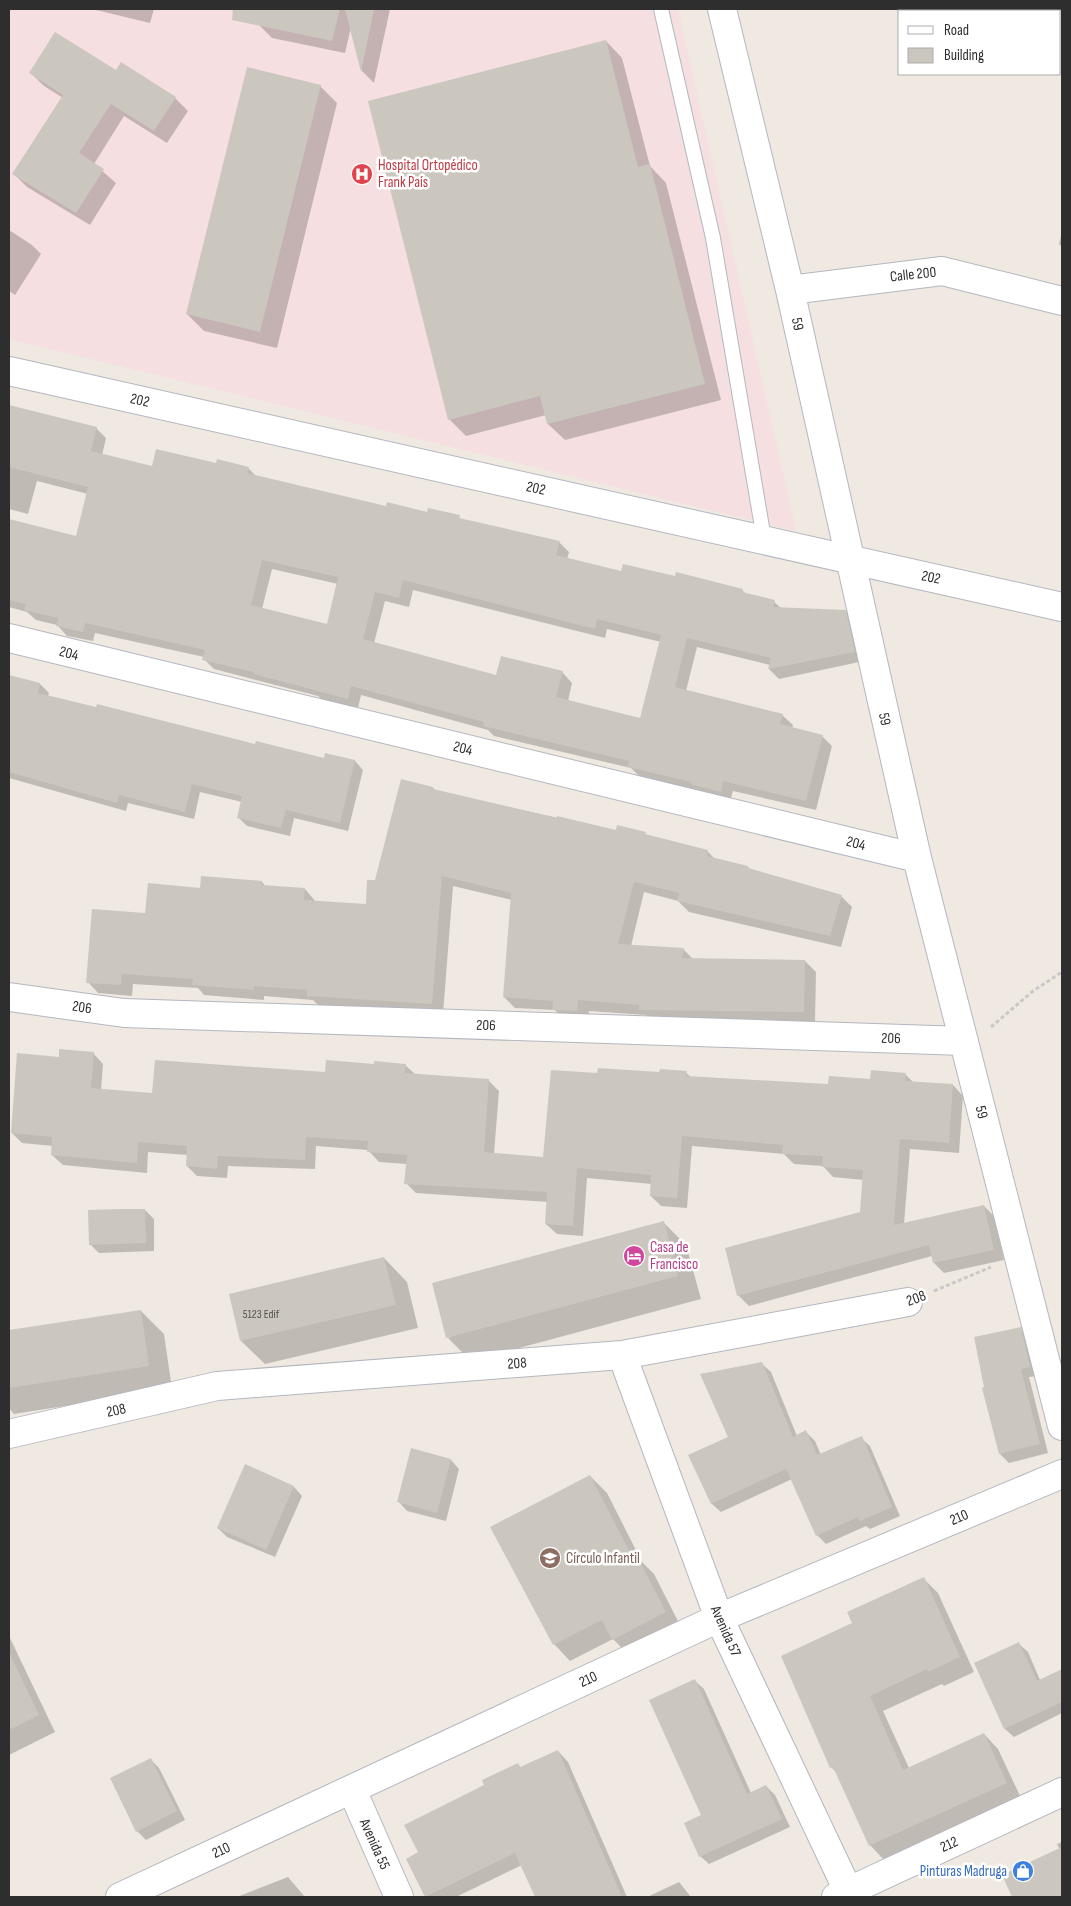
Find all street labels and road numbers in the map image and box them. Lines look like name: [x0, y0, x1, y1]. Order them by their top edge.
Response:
street label: Calle 200: [889, 263, 937, 286]
street label: 59: [787, 316, 808, 332]
street label: 202: [128, 389, 151, 412]
street label: 202: [524, 477, 547, 500]
street label: 202: [920, 566, 942, 589]
street label: 204: [57, 642, 80, 665]
street label: 59: [874, 711, 895, 727]
street label: 204: [451, 737, 474, 760]
street label: 204: [844, 832, 867, 855]
street label: 206: [71, 997, 93, 1018]
street label: 206: [476, 1016, 496, 1035]
street label: 206: [881, 1029, 901, 1048]
street label: 59: [971, 1104, 992, 1121]
street label: 208: [904, 1286, 929, 1311]
street label: 208: [507, 1353, 527, 1374]
street label: 208: [104, 1399, 128, 1422]
street label: 210: [947, 1505, 971, 1530]
street label: Avenida 57: [706, 1602, 745, 1660]
street label: 210: [576, 1667, 600, 1692]
street label: Avenida 55: [355, 1815, 394, 1873]
street label: 212: [937, 1832, 961, 1857]
street label: 210: [209, 1838, 233, 1863]

